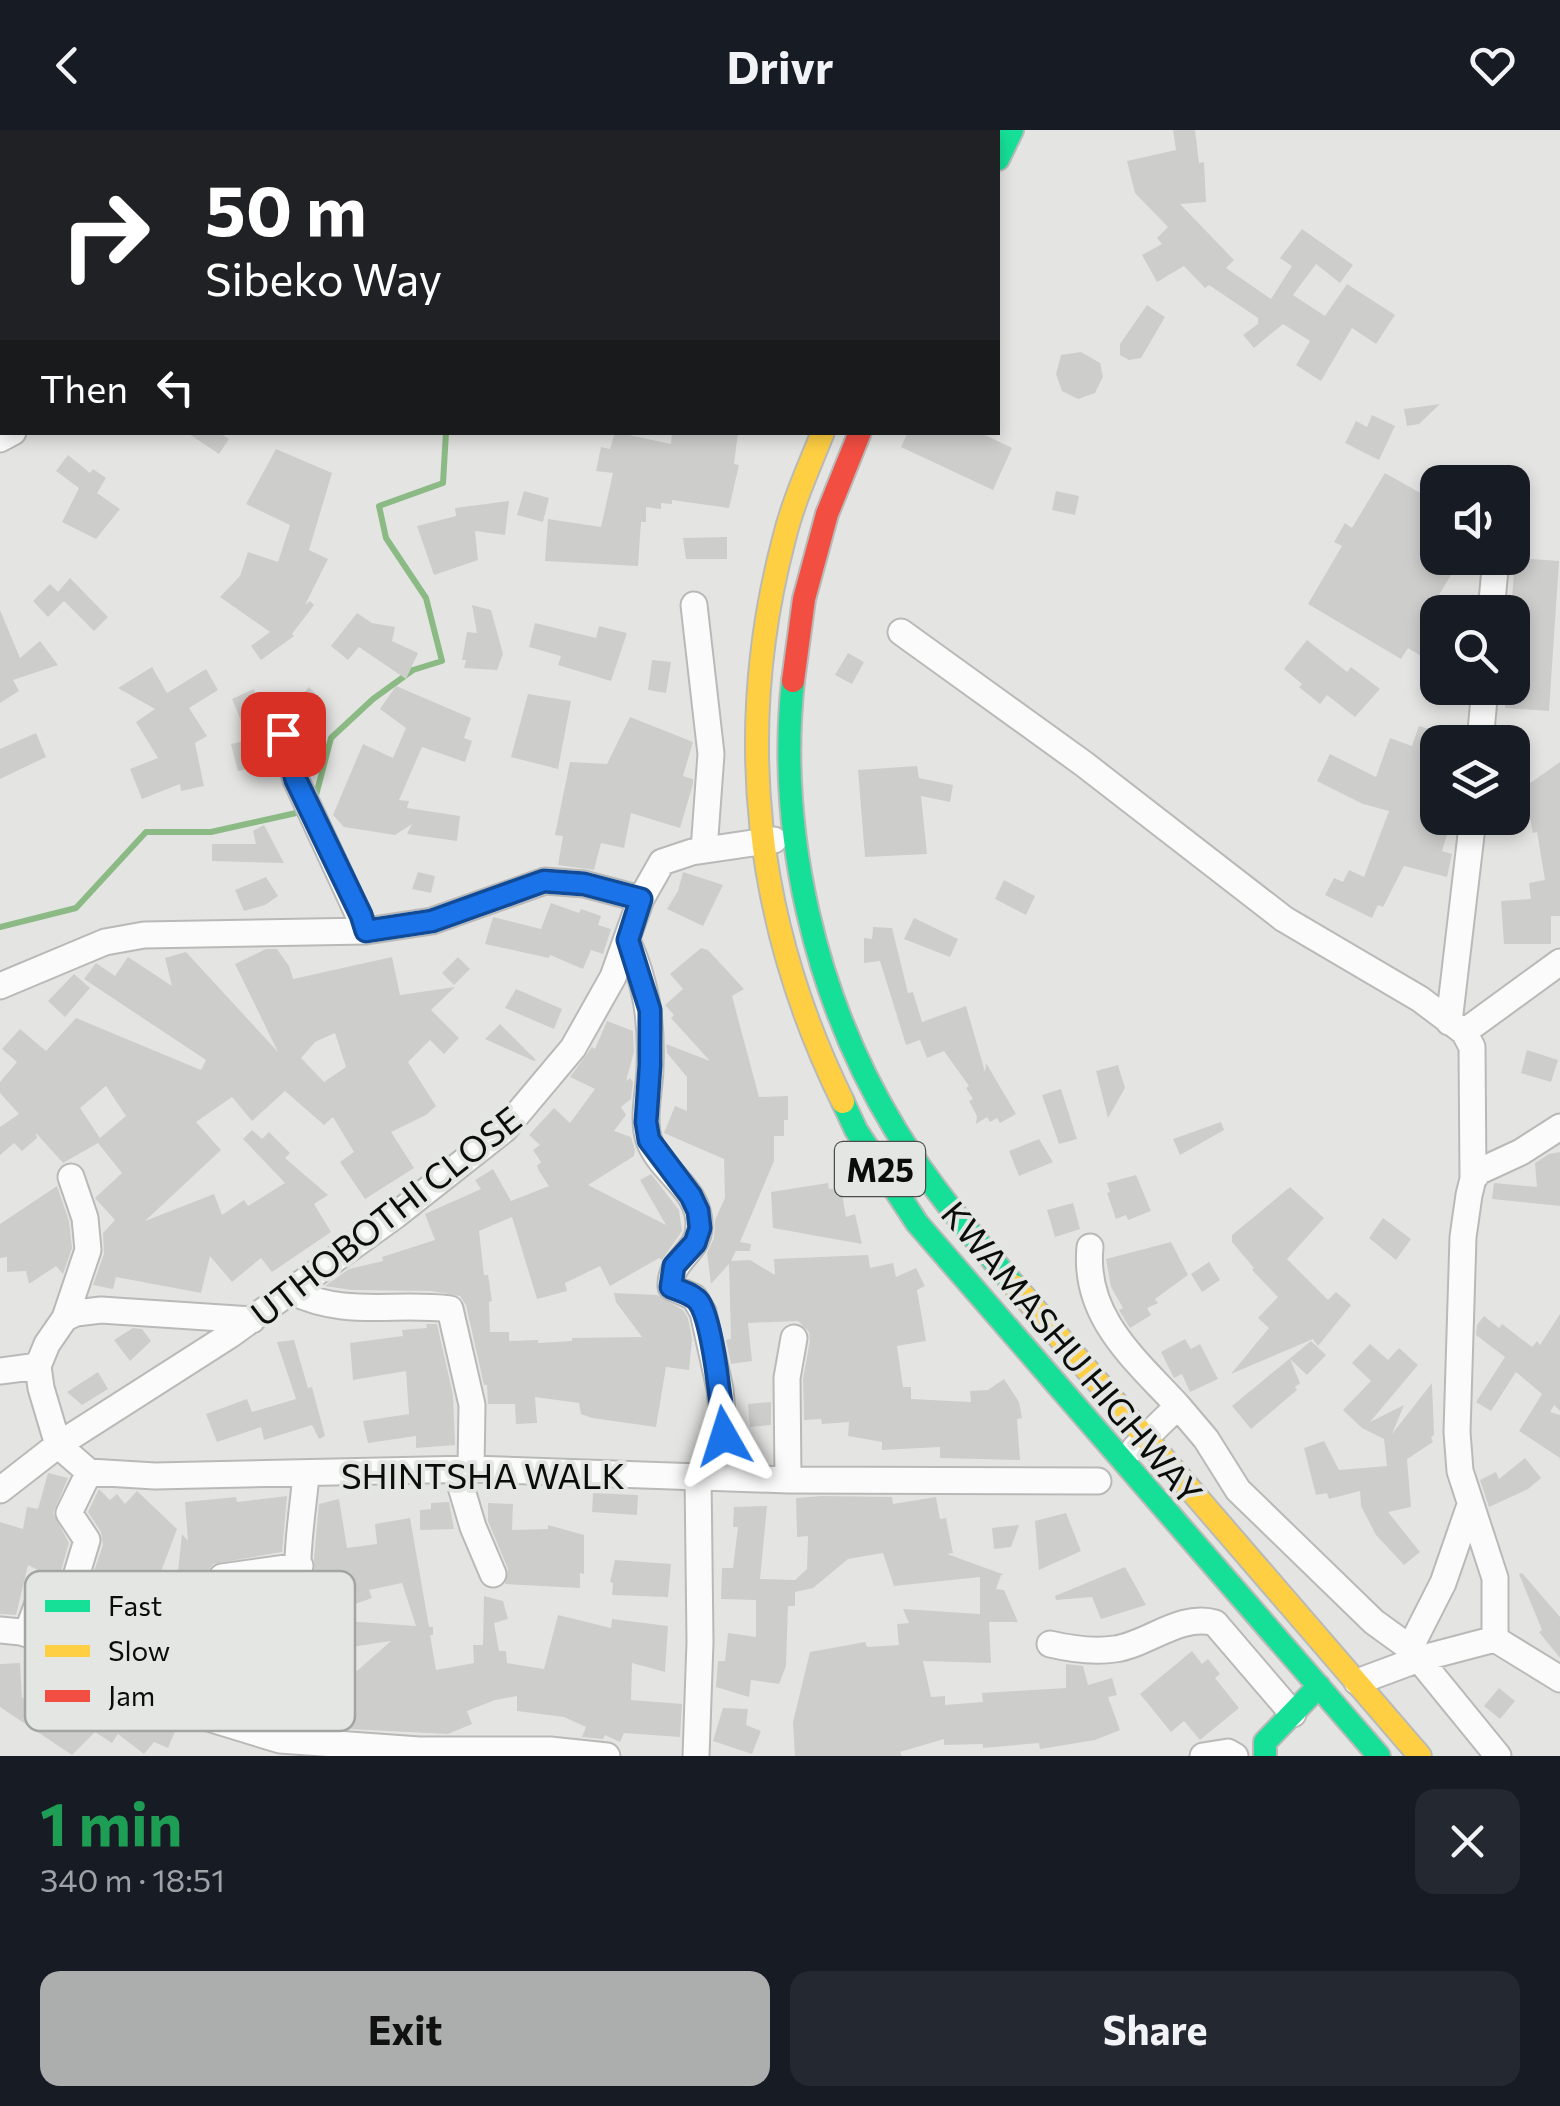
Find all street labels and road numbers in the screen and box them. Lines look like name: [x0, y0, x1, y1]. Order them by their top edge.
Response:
street label: UTHOBOTHI CLOSE: [241, 1096, 529, 1334]
road number: M25: [835, 1142, 925, 1196]
street label: KWAMASHU HIGHWAY: [934, 1192, 1212, 1512]
street label: SHINTSHA WALK: [341, 1453, 625, 1496]

